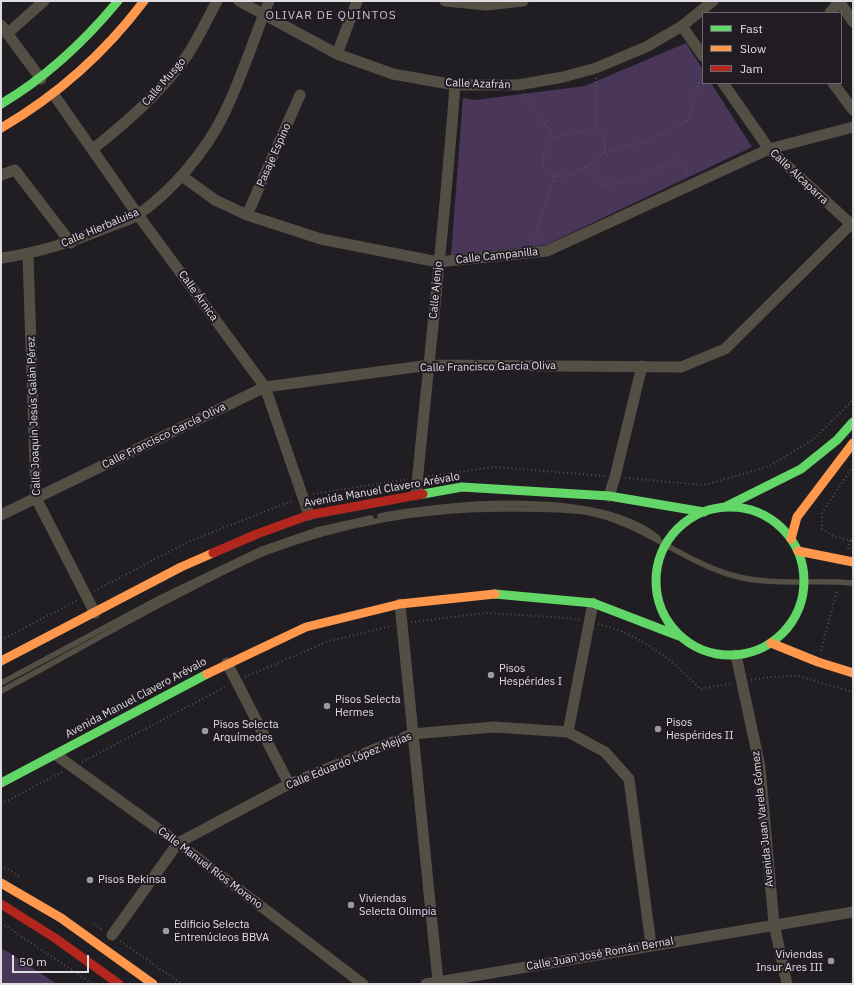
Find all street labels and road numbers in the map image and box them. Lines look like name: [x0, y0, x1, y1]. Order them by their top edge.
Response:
street label: Calle Musgo: [139, 55, 189, 109]
street label: Calle Azafrán: [445, 76, 511, 92]
street label: Pasaje Espino: [254, 121, 294, 189]
street label: Calle Alcaparra: [767, 147, 831, 207]
street label: Calle Hierbaluisa: [59, 206, 141, 250]
street label: Calle Campanilla: [455, 245, 539, 267]
street label: Calle Ajenjo: [427, 260, 445, 320]
street label: Calle Árnica: [175, 268, 221, 324]
street label: Calle Joaquín Jesús Galán Pérez: [25, 336, 43, 496]
street label: Calle Francisco García Oliva: [420, 359, 556, 375]
street label: Calle Francisco García Oliva: [100, 400, 228, 472]
street label: Avenida Manuel Clavero Arévalo: [303, 470, 461, 510]
street label: Avenida Manuel Clavero Arévalo: [63, 655, 209, 741]
street label: Calle Eduardo López Mejías: [284, 730, 414, 792]
street label: Avenida Juan Varela Gómez: [749, 750, 777, 888]
street label: Calle Manuel Ríos Moreno: [155, 824, 265, 912]
street label: Calle Juan José Román Bernal: [525, 935, 675, 973]

